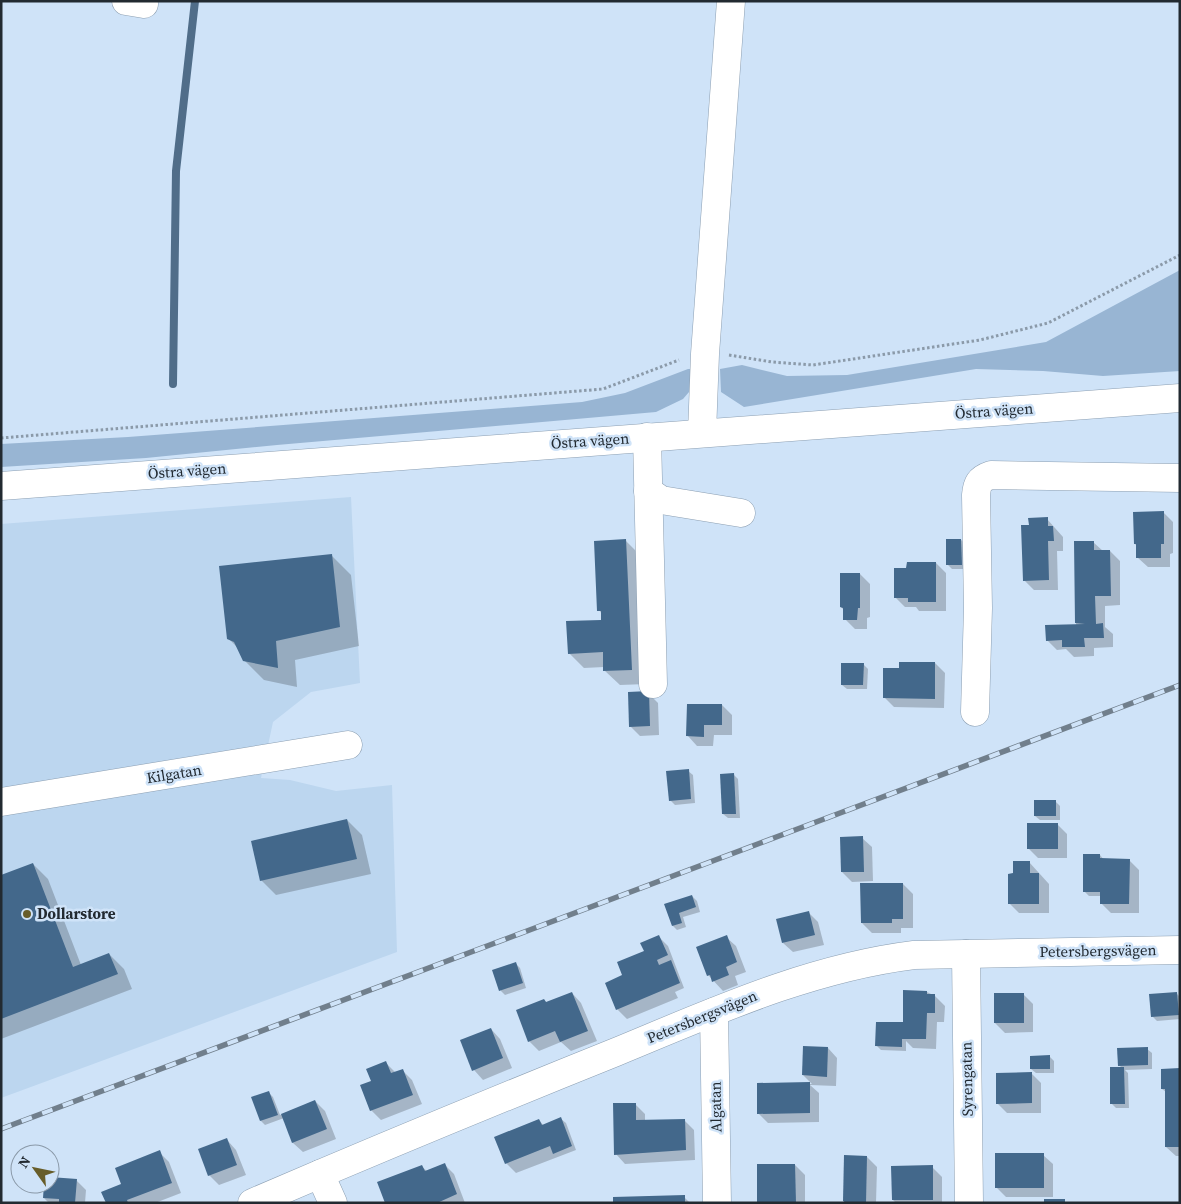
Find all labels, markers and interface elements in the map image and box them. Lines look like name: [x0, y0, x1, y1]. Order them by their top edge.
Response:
street label: Östra vägen: [954, 397, 1034, 424]
street label: Östra vägen: [550, 427, 630, 454]
street label: Östra vägen: [147, 457, 227, 484]
street label: Kilgatan: [145, 759, 203, 788]
place label: Dollarstore: [37, 903, 116, 924]
marker: Dollarstore: [21, 908, 33, 920]
street label: Petersbergsvägen: [1039, 939, 1157, 962]
street label: Petersbergsvägen: [644, 985, 760, 1048]
street label: Syrengatan: [955, 1042, 978, 1117]
street label: Algatan: [705, 1081, 726, 1133]
north arrow: [10, 1144, 60, 1194]
text: N: [13, 1152, 35, 1172]

